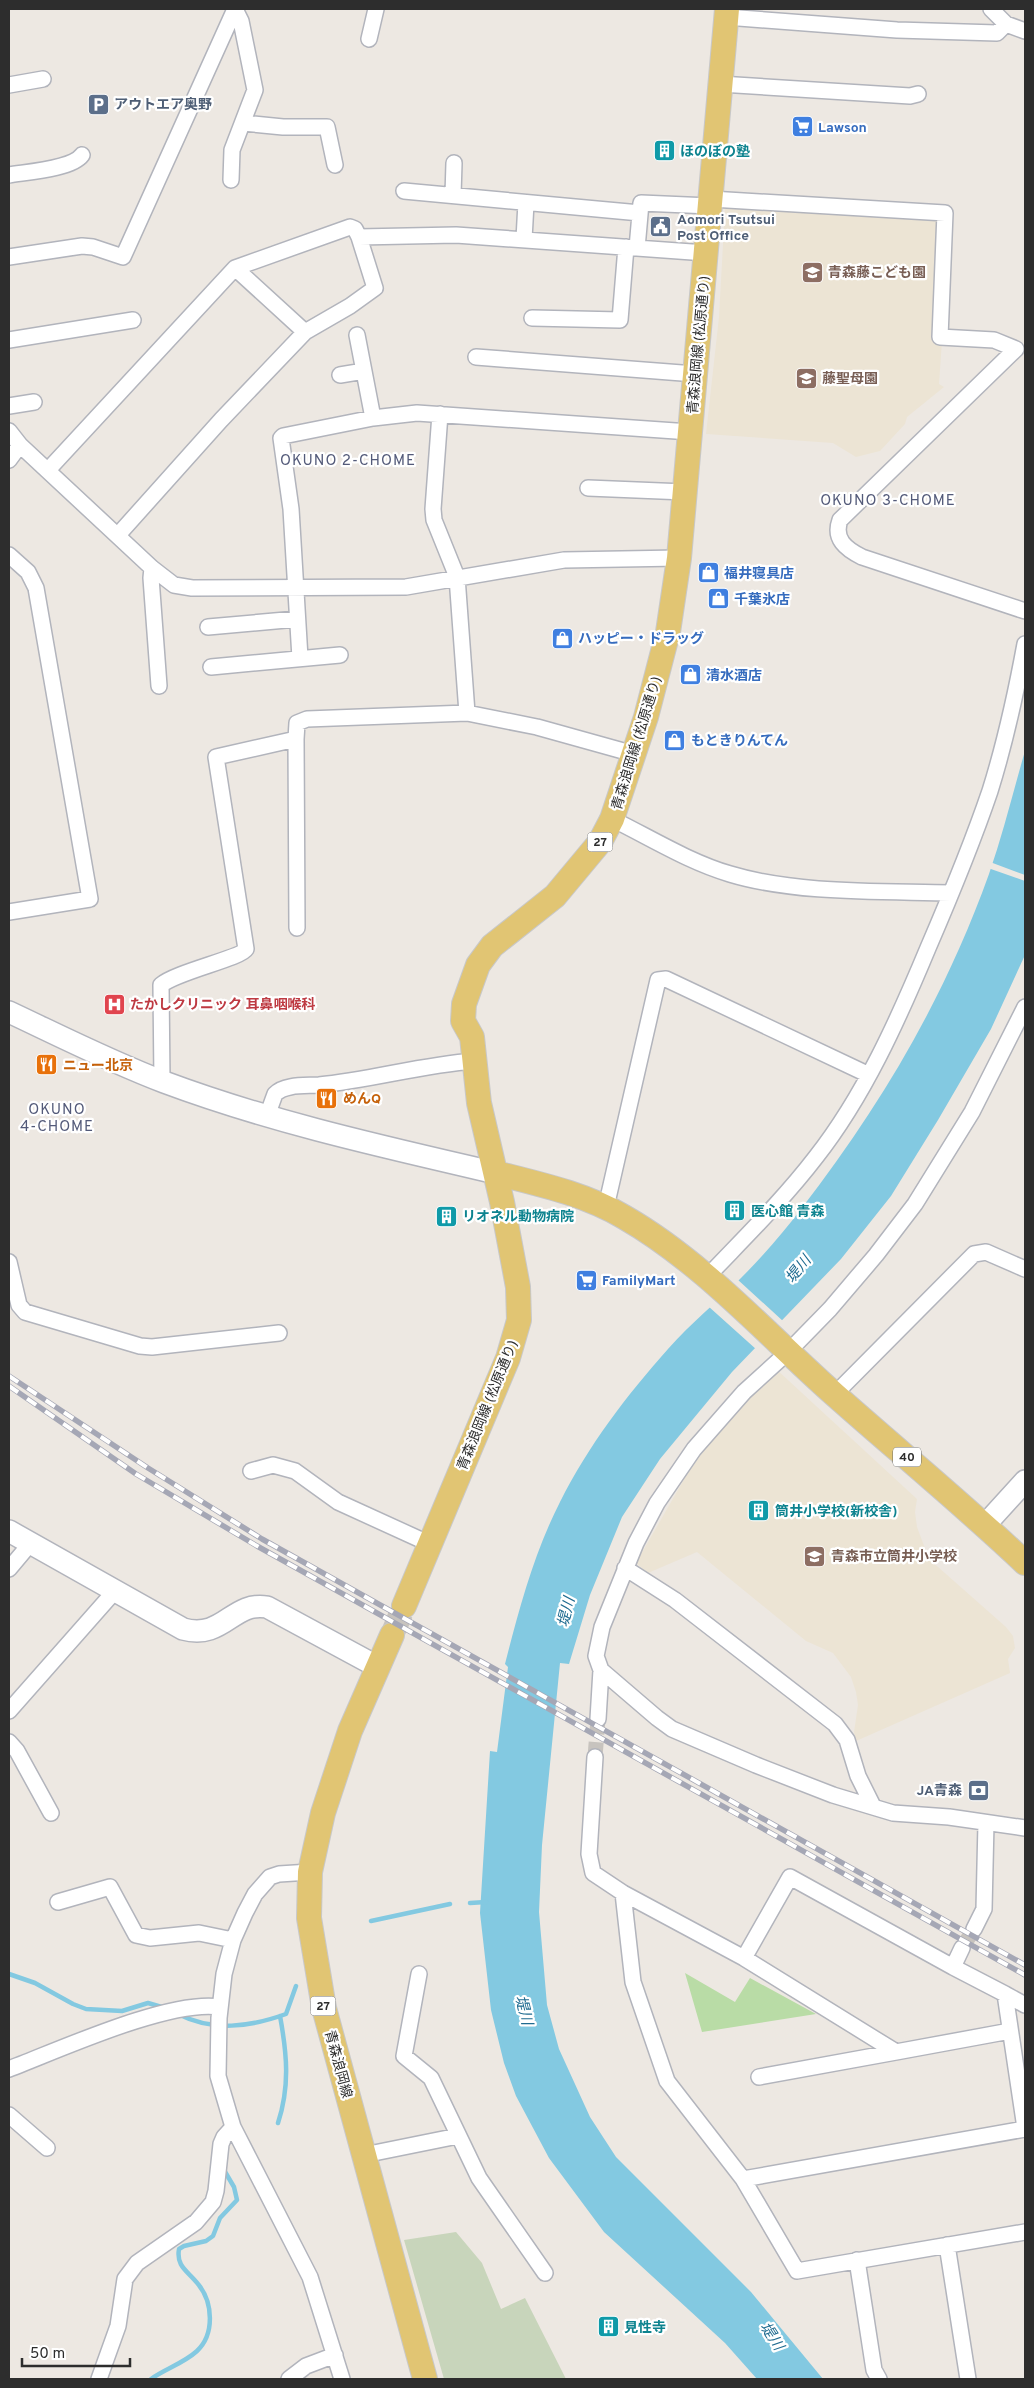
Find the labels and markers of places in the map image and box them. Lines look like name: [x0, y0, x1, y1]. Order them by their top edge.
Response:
parking icon: アウトエア奥野: [86, 92, 110, 116]
place label: アウトエア奥野: [114, 96, 212, 114]
supermarket icon: Lawson: [790, 115, 814, 139]
place label: Lawson: [818, 120, 867, 137]
building icon: ほのぼの塾: [652, 139, 676, 163]
place label: ほのぼの塾: [680, 144, 750, 161]
place label: Aomori Tsutsui Post Office: [677, 212, 775, 245]
public building icon: Aomori Tsutsui Post Office: [649, 215, 673, 239]
school or university icon: 青森藤こども園: [800, 260, 824, 284]
place label: 青森藤こども園: [828, 265, 926, 282]
school or university icon: 藤聖母園: [794, 366, 818, 390]
place label: 藤聖母園: [822, 371, 878, 388]
shop icon: 福井寝具店: [696, 561, 720, 585]
place label: 福井寝具店: [724, 565, 794, 583]
shop icon: 千葉氷店: [706, 587, 730, 611]
place label: 千葉氷店: [734, 592, 790, 609]
shop icon: ハッピー・ドラッグ: [550, 626, 574, 650]
place label: ハッピー・ドラッグ: [578, 630, 704, 648]
shop icon: 清水酒店: [678, 663, 702, 687]
place label: 清水酒店: [706, 668, 762, 685]
shop icon: もときりんてん: [663, 728, 687, 752]
place label: もときりんてん: [691, 733, 788, 750]
hospital icon: たかしクリニック 耳鼻咽喉科: [102, 992, 126, 1016]
place label: たかしクリニック 耳鼻咽喉科: [130, 996, 316, 1014]
restaurant icon: ニュー北京: [35, 1053, 59, 1077]
place label: ニュー北京: [63, 1058, 133, 1075]
restaurant icon: めんQ: [315, 1086, 339, 1110]
place label: めんQ: [343, 1091, 381, 1108]
building icon: 医心館 青森: [723, 1199, 747, 1223]
building icon: リオネル動物病院: [434, 1204, 458, 1228]
place label: 医心館 青森: [751, 1204, 825, 1221]
place label: リオネル動物病院: [462, 1209, 574, 1226]
supermarket icon: FamilyMart: [574, 1268, 598, 1292]
place label: FamilyMart: [602, 1273, 676, 1290]
building icon: 筒井小学校(新校舎): [747, 1499, 771, 1523]
place label: 筒井小学校(新校舎): [775, 1503, 897, 1521]
school or university icon: 青森市立筒井小学校: [803, 1544, 827, 1568]
place label: 青森市立筒井小学校: [831, 1548, 957, 1566]
bank icon: JA青森: [966, 1778, 990, 1802]
place label: JA青森: [917, 1783, 962, 1800]
building icon: 見性寺: [596, 2315, 620, 2339]
place label: 見性寺: [624, 2320, 666, 2337]

